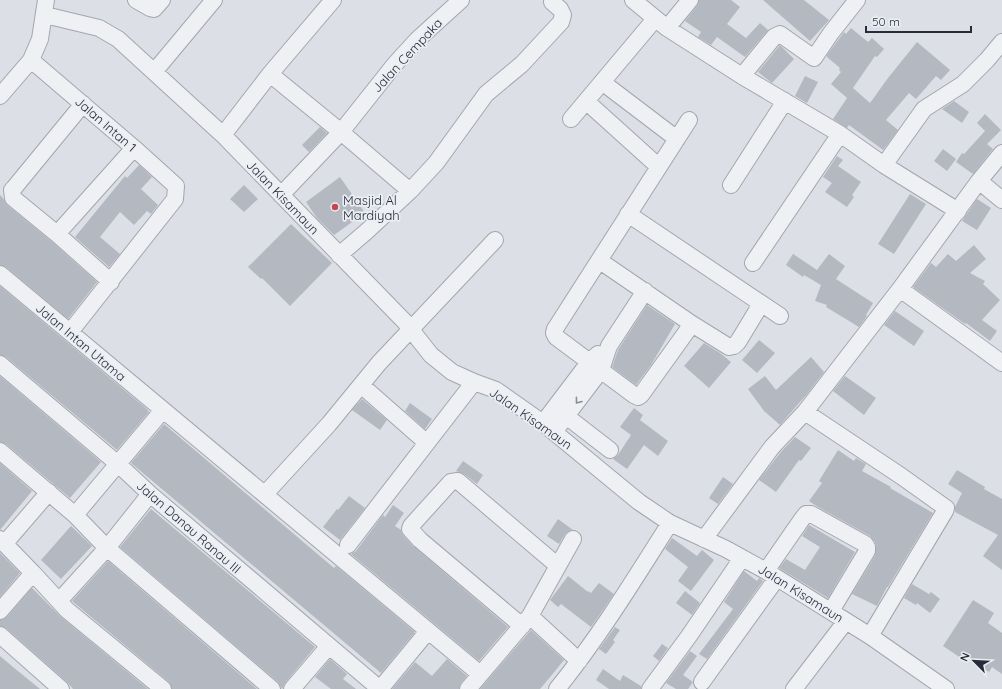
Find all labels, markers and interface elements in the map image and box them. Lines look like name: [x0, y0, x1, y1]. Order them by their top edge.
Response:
scale bar: [866, 8, 971, 34]
text: 50 m: [872, 14, 900, 29]
street label: Jalan Cempaka: [369, 15, 445, 95]
street label: Jalan Intan 1: [72, 93, 140, 155]
street label: Jalan Kisamaun: [243, 156, 323, 238]
place label: Masjid Al Mardiyah: [343, 192, 400, 223]
marker: Masjid Al Mardiyah: [330, 202, 340, 212]
street label: Jalan Intan Utama: [33, 300, 129, 384]
street label: Jalan Kisamaun: [487, 384, 575, 452]
one-way arrow: [575, 397, 582, 404]
street label: Jalan Danau Ranau III: [133, 477, 245, 577]
street label: Jalan Kisamaun: [755, 560, 847, 626]
north arrow: [954, 641, 994, 681]
text: N: [957, 650, 973, 663]

